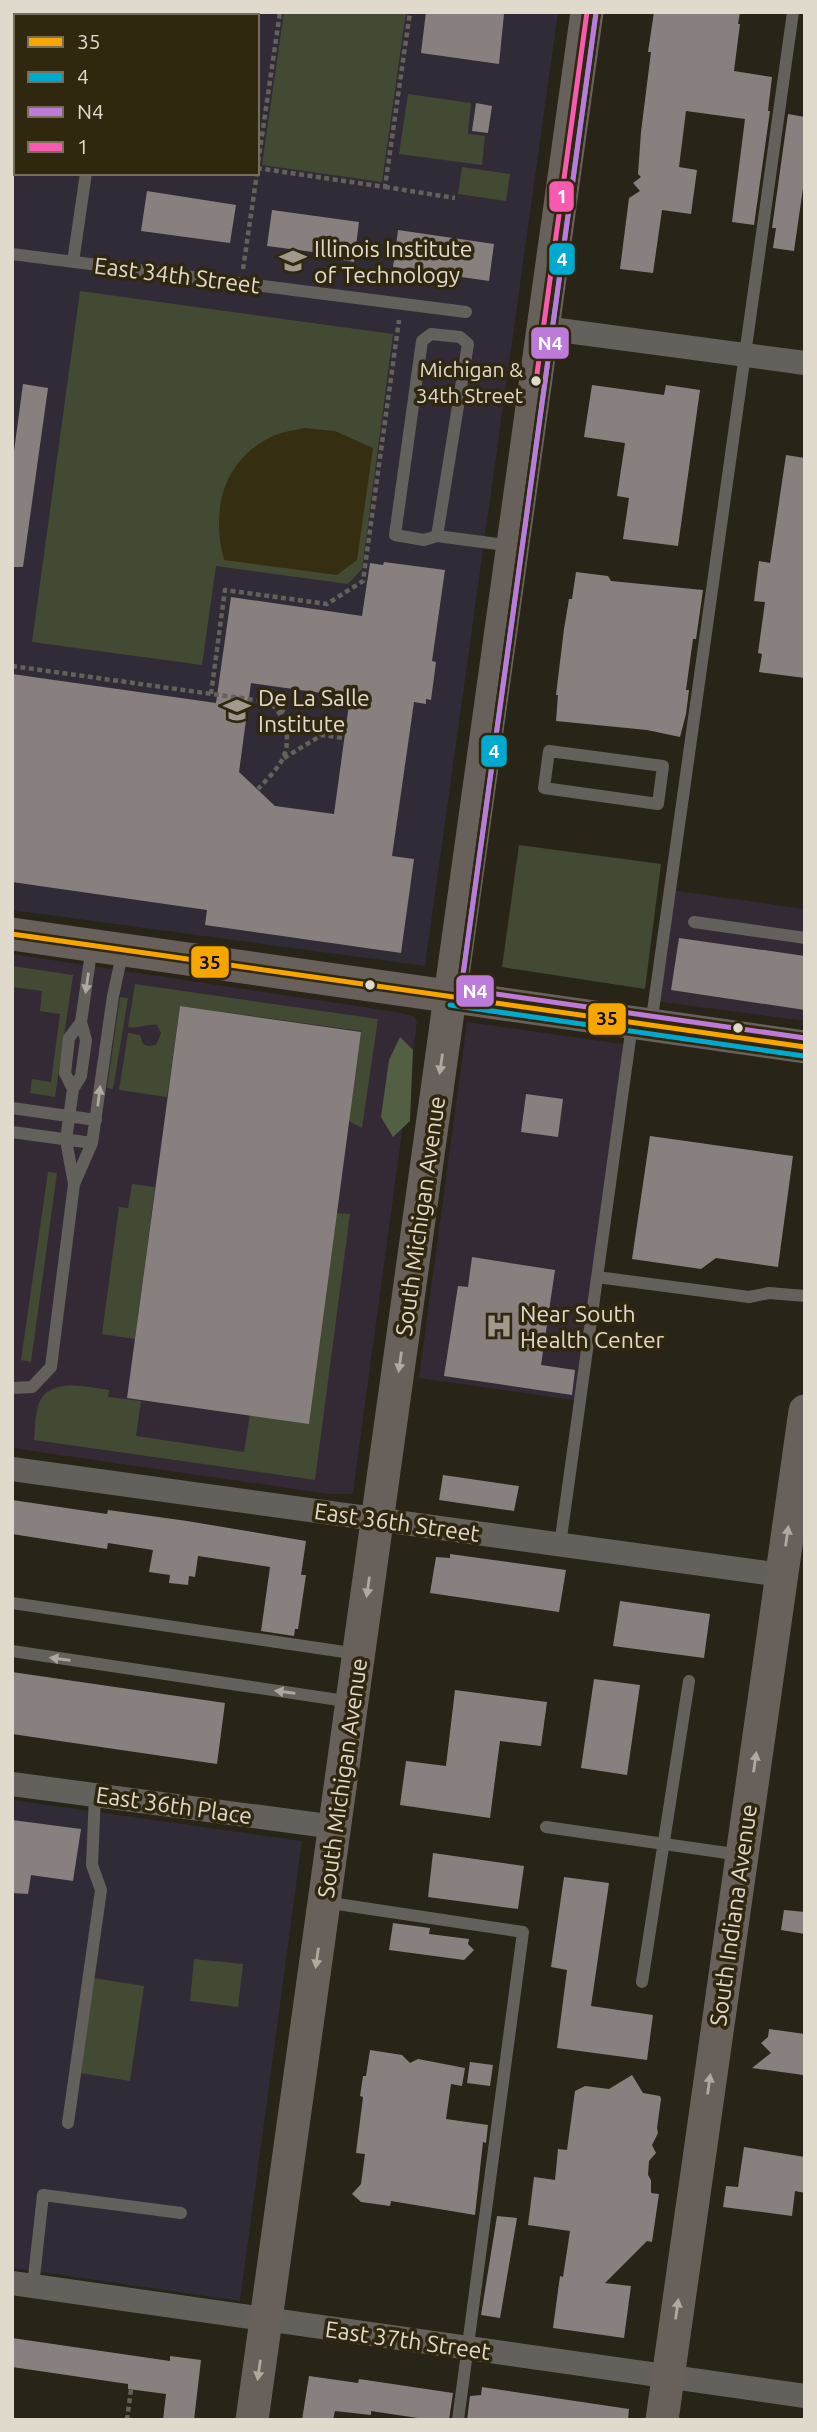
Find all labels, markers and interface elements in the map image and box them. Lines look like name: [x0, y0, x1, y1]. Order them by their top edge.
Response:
legend: [14, 14, 259, 175]
text: 35: [77, 29, 101, 53]
text: 4: [77, 64, 89, 88]
text: N4: [77, 99, 104, 123]
text: 1: [77, 134, 89, 158]
line badge: 1: [548, 180, 575, 213]
text: 1: [557, 185, 567, 207]
place label: Illinois Institute of Technology: [314, 236, 472, 287]
line badge: 4: [548, 242, 576, 276]
school or university icon: Illinois Institute of Technology: [278, 246, 308, 276]
text: 4: [557, 248, 568, 270]
street label: East 34th Street: [93, 252, 261, 298]
line badge: N4: [530, 326, 570, 360]
text: N4: [538, 332, 563, 354]
place label: Michigan & 34th Street: [416, 357, 523, 407]
marker: Michigan & 34th Street: [529, 374, 543, 388]
place label: De La Salle Institute: [258, 685, 370, 736]
school or university icon: De La Salle Institute: [222, 695, 252, 725]
line badge: 4: [480, 734, 508, 768]
text: 4: [489, 740, 500, 762]
line badge: 35: [190, 945, 230, 979]
text: 35: [199, 951, 221, 973]
one-way arrow: [81, 973, 92, 995]
line badge: N4: [455, 974, 495, 1008]
unlabelled marker: [363, 978, 377, 992]
text: N4: [463, 980, 488, 1002]
line badge: 35: [587, 1002, 627, 1036]
text: 35: [596, 1007, 618, 1029]
unlabelled marker: [731, 1021, 745, 1035]
one-way arrow: [436, 1053, 447, 1075]
one-way arrow: [93, 1084, 104, 1106]
street label: South Michigan Avenue: [391, 1094, 449, 1338]
place label: Near South Health Center: [520, 1301, 665, 1352]
hospital icon: Near South Health Center: [484, 1311, 514, 1341]
one-way arrow: [394, 1351, 405, 1373]
street label: East 36th Street: [313, 1498, 481, 1546]
one-way arrow: [782, 1525, 793, 1547]
one-way arrow: [363, 1576, 374, 1598]
one-way arrow: [49, 1653, 71, 1664]
street label: South Michigan Avenue: [313, 1656, 371, 1900]
one-way arrow: [274, 1686, 296, 1697]
one-way arrow: [750, 1750, 761, 1772]
street label: East 36th Place: [94, 1782, 254, 1828]
street label: South Indiana Avenue: [705, 1803, 761, 2027]
one-way arrow: [311, 1947, 322, 1969]
one-way arrow: [704, 2073, 715, 2095]
one-way arrow: [672, 2298, 683, 2320]
street label: East 37th Street: [324, 2316, 492, 2364]
one-way arrow: [253, 2359, 264, 2381]

